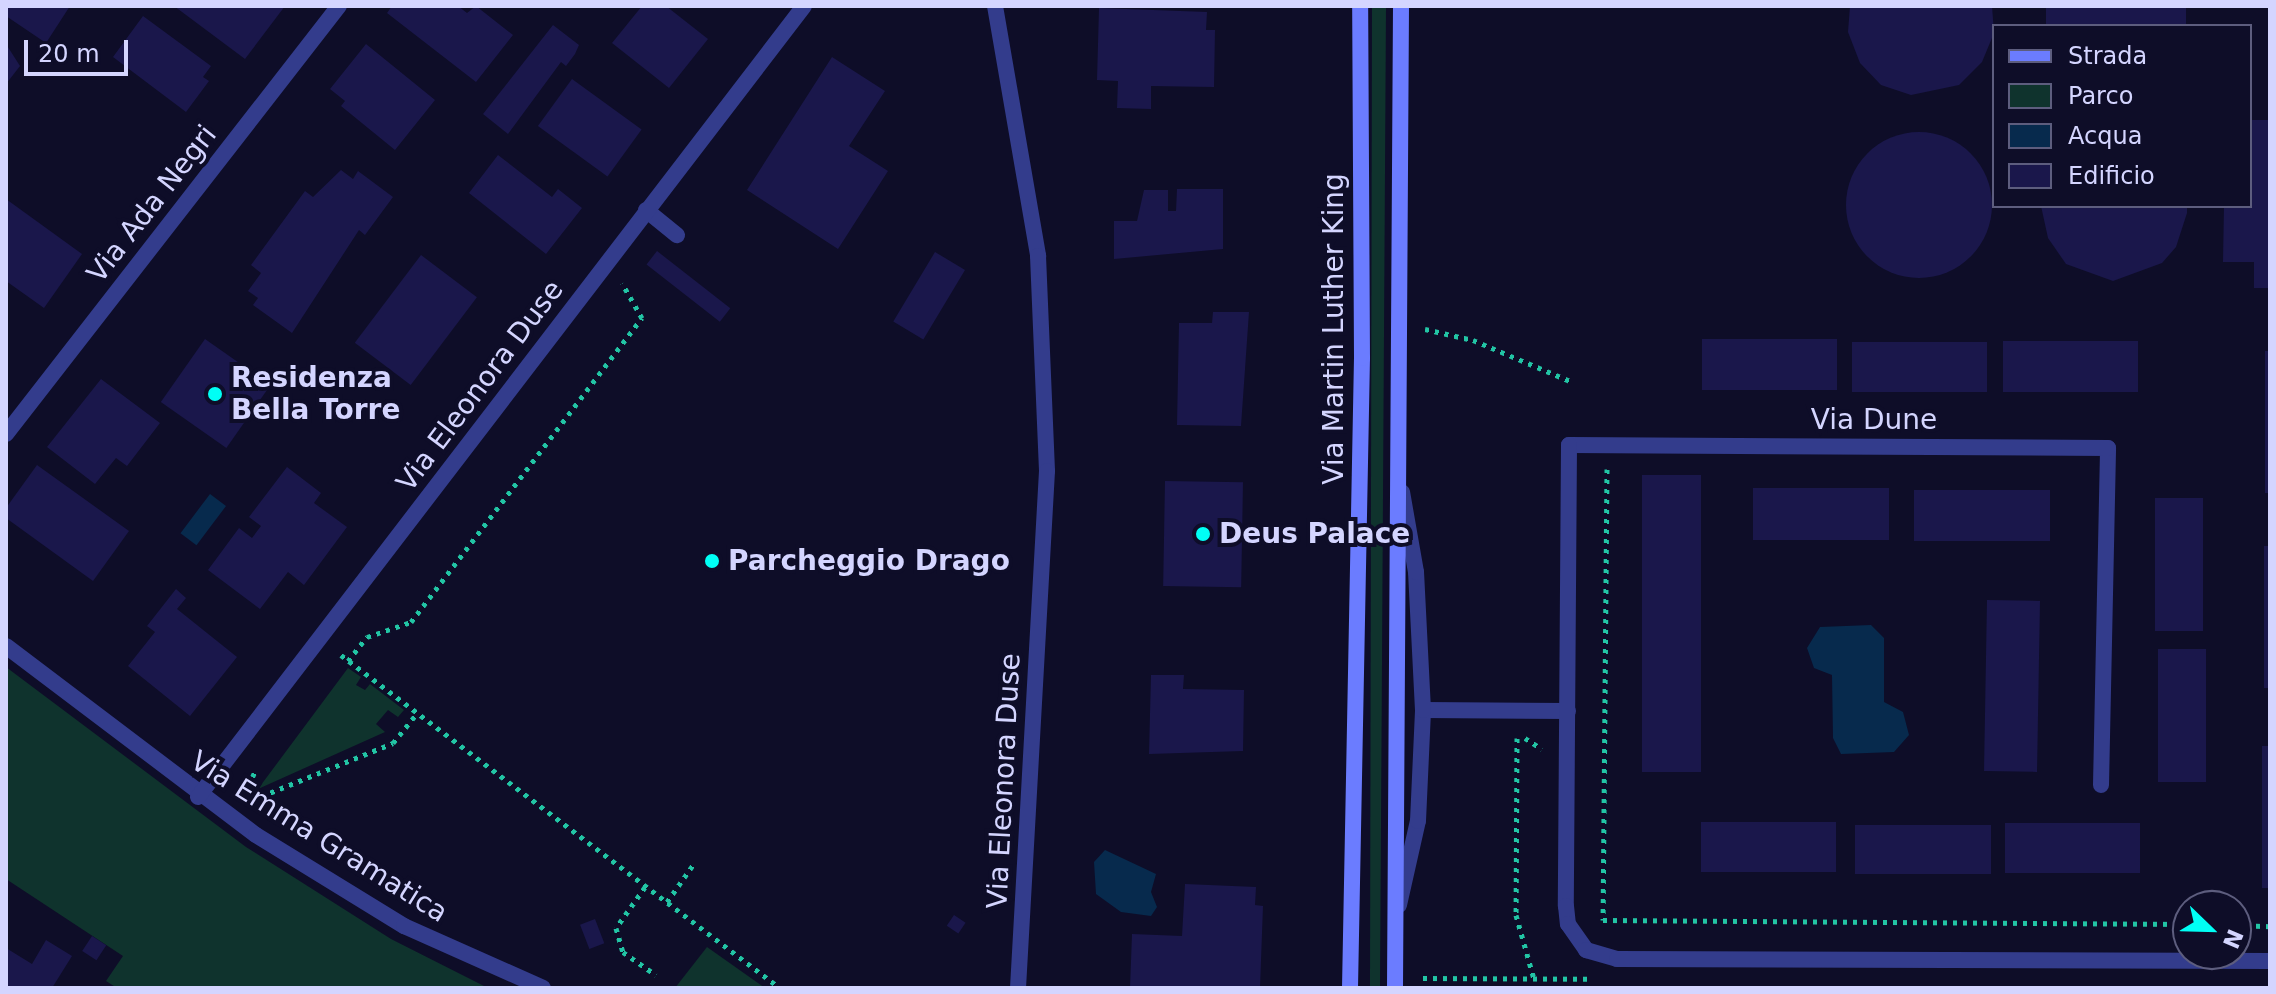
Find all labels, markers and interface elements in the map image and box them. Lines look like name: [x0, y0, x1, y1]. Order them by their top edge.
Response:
scale bar: [28, 24, 132, 74]
legend: [1992, 24, 2252, 208]
text: 20 m: [38, 40, 100, 68]
text: Strada: [2068, 42, 2147, 70]
text: Parco: [2068, 82, 2133, 110]
street label: Via Ada Negri: [80, 119, 224, 289]
text: Acqua: [2068, 122, 2142, 150]
text: Edificio: [2068, 162, 2155, 190]
street label: Via Martin Luther King: [1317, 173, 1351, 485]
street label: Via Eleonora Duse: [390, 274, 570, 498]
place label: Residenza Bella Torre: [231, 361, 400, 427]
marker: Residenza Bella Torre: [206, 385, 224, 403]
street label: Via Dune: [1811, 403, 1937, 437]
place label: Deus Palace: [1219, 517, 1410, 551]
marker: Deus Palace: [1194, 525, 1212, 543]
place label: Parcheggio Drago: [728, 544, 1010, 578]
marker: Parcheggio Drago: [703, 552, 721, 570]
street label: Via Eleonora Duse: [981, 652, 1027, 910]
street label: Via Emma Gramatica: [184, 744, 454, 930]
north arrow: [2172, 890, 2252, 970]
text: N: [2218, 925, 2248, 952]

